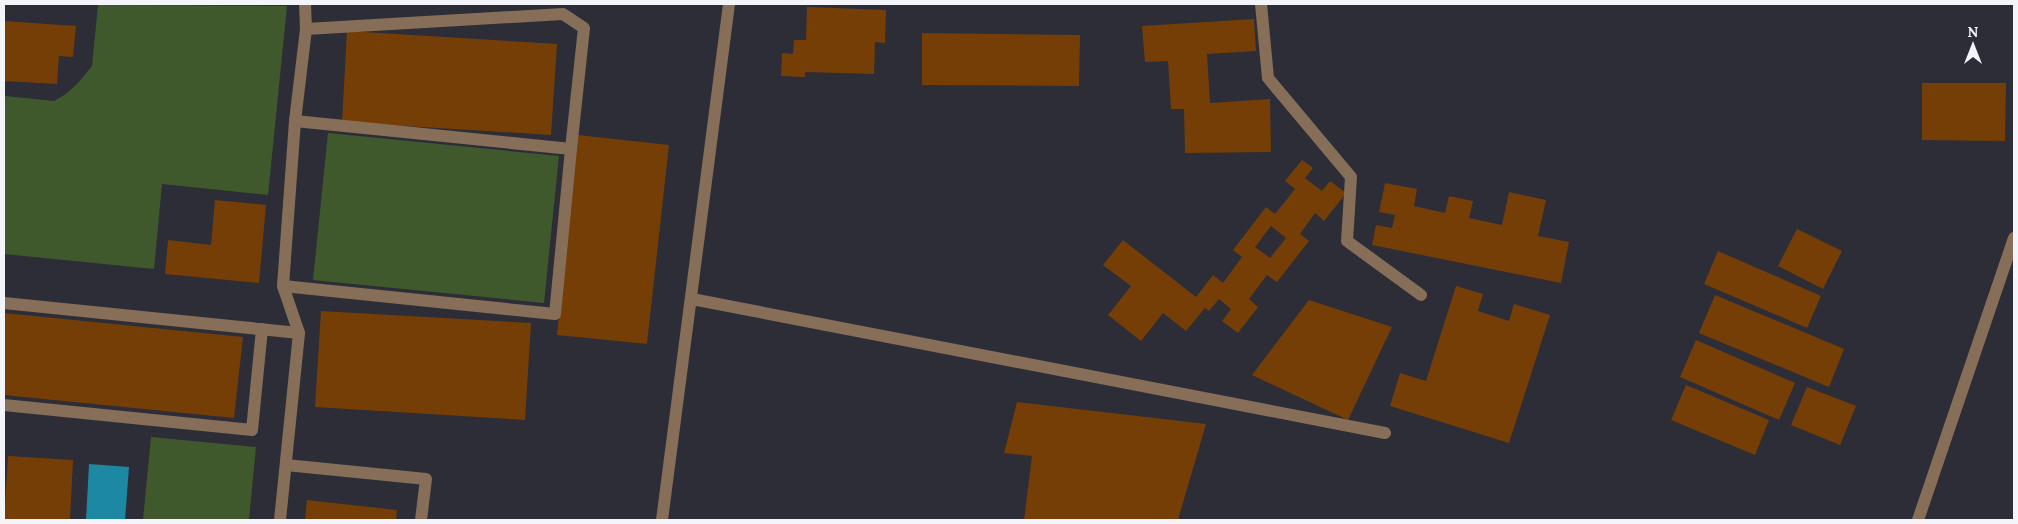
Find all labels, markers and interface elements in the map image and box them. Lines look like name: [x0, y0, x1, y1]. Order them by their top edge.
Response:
north arrow: [1948, 20, 1998, 70]
text: N: [1968, 23, 1979, 41]

